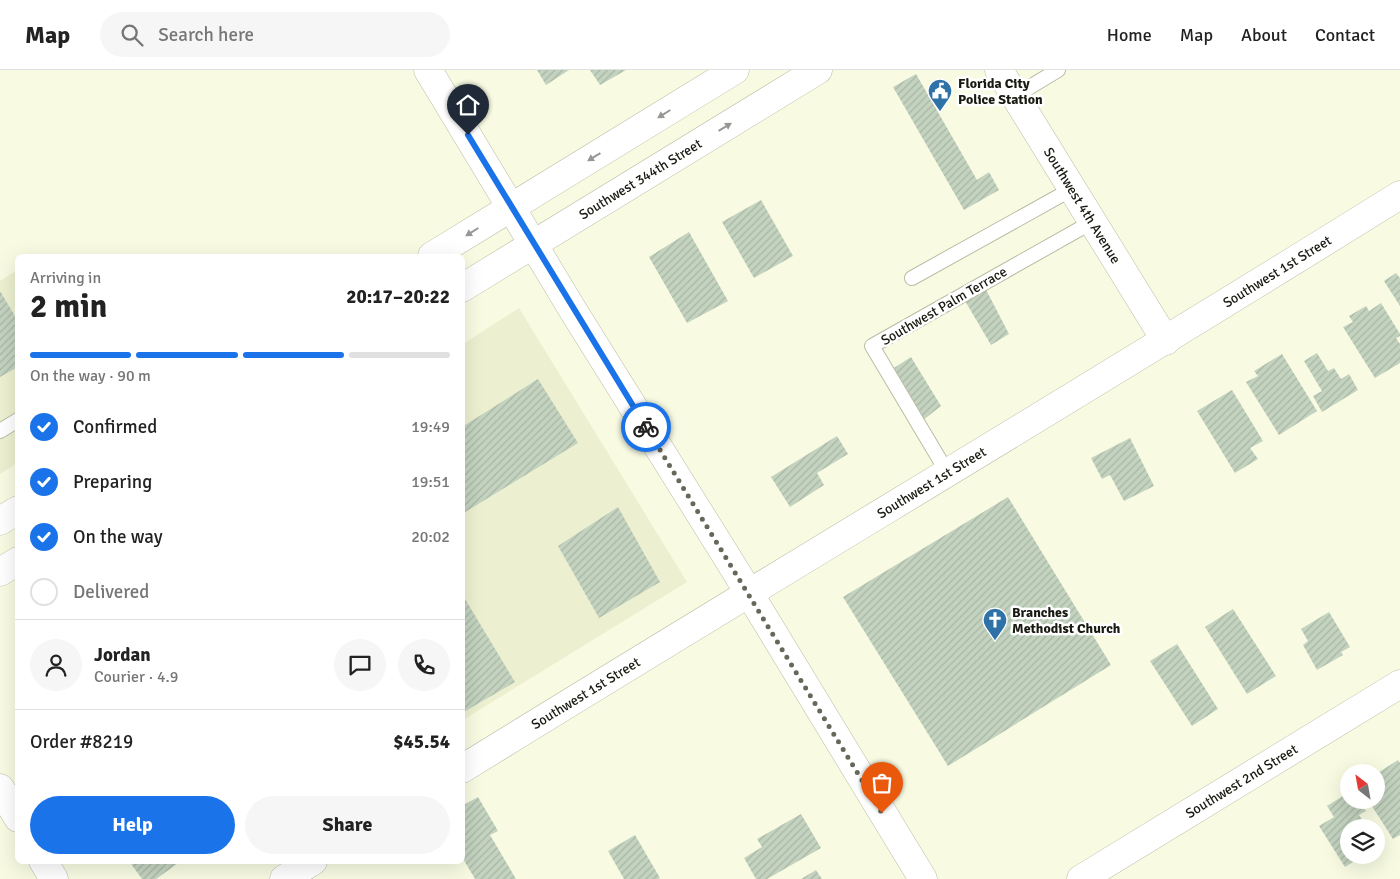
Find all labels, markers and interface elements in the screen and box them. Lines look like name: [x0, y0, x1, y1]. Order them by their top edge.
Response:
search box: [100, 12, 450, 57]
text: Map: [25, 20, 70, 50]
icon: search: [118, 21, 146, 49]
text: Search here: [158, 23, 254, 47]
text: Home: [1107, 24, 1152, 46]
text: Map: [1180, 24, 1213, 46]
text: About: [1241, 24, 1287, 46]
text: Contact: [1315, 24, 1375, 46]
place label: Florida City Police Station: [958, 75, 1043, 108]
public building icon: Florida City Police Station: [927, 78, 953, 112]
pin: [447, 84, 489, 135]
icon: home: [454, 91, 482, 119]
one-way arrow: [657, 109, 670, 118]
one-way arrow: [718, 122, 731, 131]
street label: Southwest 344th Street: [576, 135, 705, 223]
street label: Southwest 4th Avenue: [1040, 144, 1125, 267]
one-way arrow: [587, 152, 600, 161]
one-way arrow: [465, 227, 478, 236]
street label: Southwest 1st Street: [1220, 231, 1334, 311]
street label: Southwest Palm Terrace: [878, 263, 1010, 349]
text: Arriving in: [30, 268, 101, 288]
text: 20:17–20:22: [346, 285, 450, 309]
text: 2 min: [30, 287, 107, 326]
text: On the way · 90 m: [30, 366, 151, 386]
courier: [621, 402, 671, 452]
icon: check: [30, 413, 58, 441]
icon: bike: [632, 413, 660, 441]
text: Confirmed: [73, 415, 157, 439]
text: 19:49: [411, 417, 450, 437]
street label: Southwest 1st Street: [874, 443, 989, 522]
icon: check: [30, 468, 58, 496]
text: Preparing: [73, 470, 152, 494]
text: 19:51: [411, 472, 450, 492]
icon: check: [30, 523, 58, 551]
text: On the way: [73, 525, 163, 549]
text: 20:02: [411, 527, 450, 547]
text: Delivered: [73, 580, 149, 604]
place label: Branches Methodist Church: [1012, 604, 1121, 637]
church icon: Branches Methodist Church: [982, 607, 1008, 641]
button: person: [30, 639, 82, 691]
button: chat: [334, 639, 386, 691]
button: phone: [398, 639, 450, 691]
text: Jordan: [94, 643, 151, 667]
street label: Southwest 1st Street: [528, 653, 643, 733]
text: Courier · 4.9: [94, 667, 178, 687]
text: Order #8219: [30, 730, 133, 754]
text: $45.54: [393, 730, 450, 754]
street label: Southwest 2nd Street: [1182, 740, 1301, 822]
pin: [861, 762, 903, 813]
north arrow: [1340, 764, 1385, 809]
map controls: [1340, 764, 1385, 864]
icon: bag: [868, 769, 896, 797]
button: Help: [30, 796, 235, 854]
button: Share: [245, 796, 450, 854]
button: layers: [1340, 819, 1385, 864]

